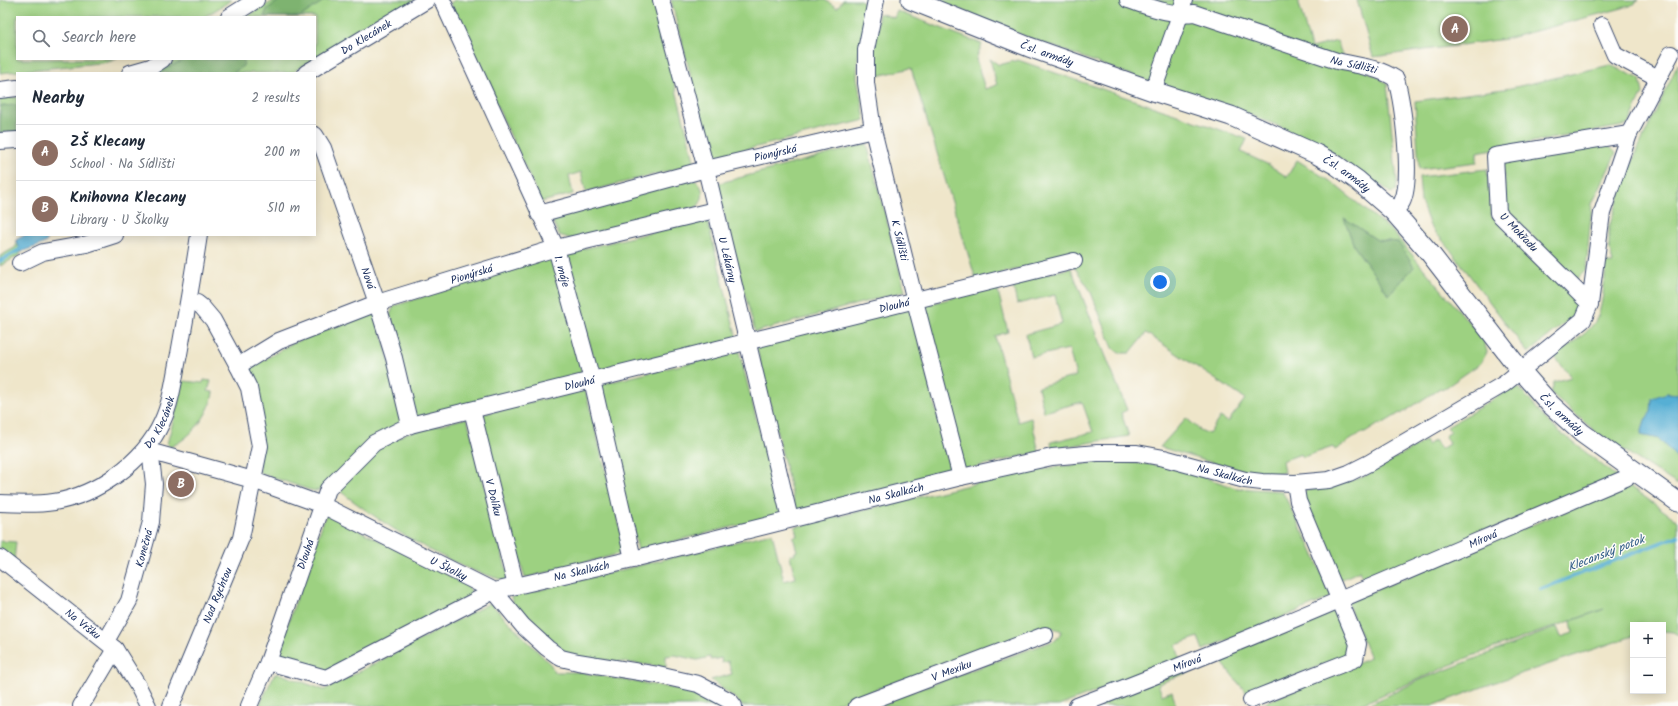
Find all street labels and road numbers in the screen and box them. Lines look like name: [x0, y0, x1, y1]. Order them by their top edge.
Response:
street label: Do Klecánek: [337, 15, 396, 60]
street label: Čsl. armády: [1017, 36, 1077, 72]
street label: Na Sídlišti: [1327, 51, 1380, 80]
street label: Pionýrská: [752, 140, 800, 168]
street label: Čsl. armády: [1319, 151, 1375, 198]
street label: U Mokřadu: [1495, 209, 1542, 257]
street label: K Sídlišti: [885, 218, 913, 263]
street label: U Lékárny: [713, 235, 741, 285]
street label: 1. máje: [548, 254, 574, 289]
street label: Pionýrská: [448, 259, 497, 290]
street label: Nová: [355, 265, 380, 294]
street label: Dlouhá: [877, 293, 913, 319]
street label: Dlouhá: [563, 371, 599, 397]
street label: Čsl. armády: [1534, 389, 1588, 441]
street label: Do Klecánek: [140, 394, 181, 453]
street label: Na Skalkách: [1195, 459, 1254, 491]
street label: V Dolíku: [479, 477, 506, 519]
street label: Na Skalkách: [866, 479, 926, 510]
street label: Mírová: [1466, 525, 1502, 554]
street label: Konečná: [131, 526, 159, 569]
street label: Dlouhá: [293, 535, 321, 572]
street label: U Školky: [426, 552, 471, 587]
street label: Na Skalkách: [552, 557, 612, 587]
street label: Nad Rychtou: [198, 564, 238, 627]
street label: Na Vršku: [61, 605, 105, 645]
street label: Mírová: [1170, 649, 1206, 678]
street label: V Mexiku: [929, 655, 975, 687]

